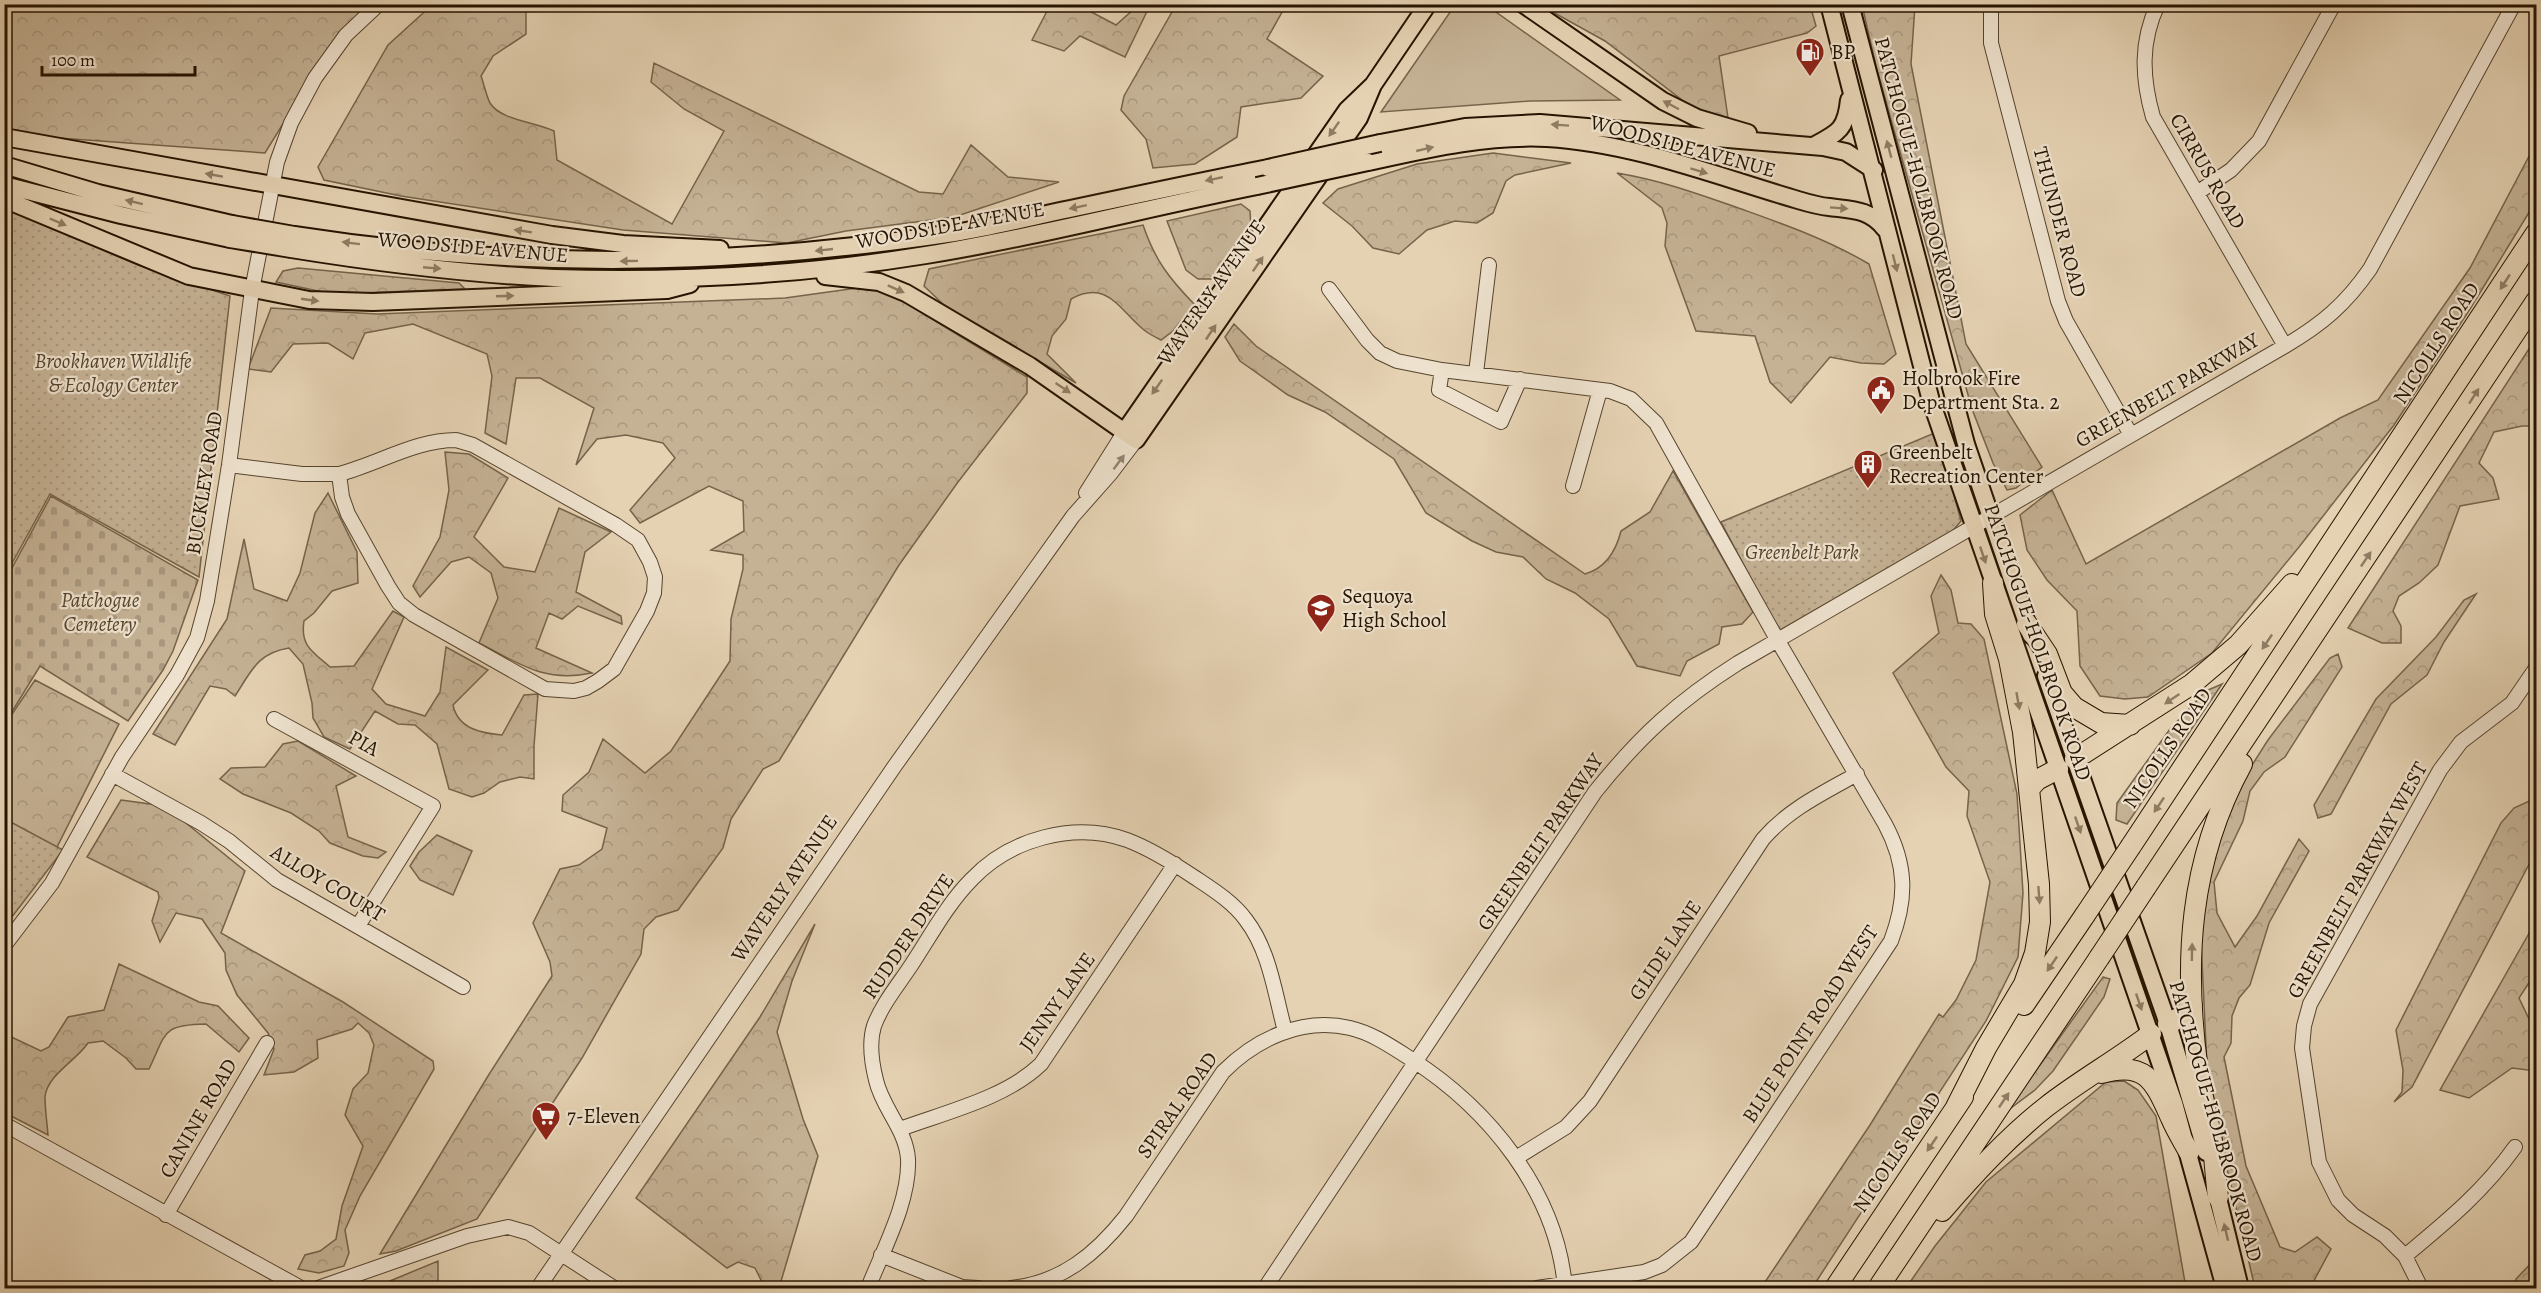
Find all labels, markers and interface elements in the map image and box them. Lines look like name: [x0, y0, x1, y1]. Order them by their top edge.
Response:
street label: PATCHOGUE-HOLBROOK ROAD: [1868, 34, 1970, 322]
fuel station icon: BP: [1794, 36, 1826, 78]
place label: BP: [1831, 38, 1856, 66]
scale bar: [42, 39, 195, 77]
text: 100 m: [51, 48, 95, 72]
one-way arrow: [1663, 100, 1680, 110]
street label: WOODSIDE AVENUE: [1586, 107, 1779, 184]
street label: CIRRUS ROAD: [2163, 108, 2253, 234]
one-way arrow: [1551, 120, 1570, 129]
one-way arrow: [1329, 121, 1340, 137]
one-way arrow: [1883, 139, 1893, 158]
one-way arrow: [1416, 144, 1435, 153]
street label: THUNDER ROAD: [2026, 144, 2094, 300]
one-way arrow: [1690, 167, 1708, 176]
one-way arrow: [204, 170, 223, 179]
one-way arrow: [1204, 175, 1223, 184]
street label: WOODSIDE AVENUE: [852, 195, 1047, 256]
one-way arrow: [125, 197, 143, 206]
one-way arrow: [1068, 203, 1087, 213]
one-way arrow: [1829, 203, 1848, 213]
street label: WAVERLY AVENUE: [1150, 214, 1272, 371]
one-way arrow: [50, 217, 68, 227]
street label: WOODSIDE AVENUE: [376, 225, 569, 269]
one-way arrow: [513, 226, 532, 235]
one-way arrow: [341, 239, 360, 248]
one-way arrow: [814, 245, 833, 255]
one-way arrow: [1891, 254, 1901, 273]
one-way arrow: [619, 256, 638, 266]
one-way arrow: [1252, 256, 1263, 272]
one-way arrow: [423, 263, 442, 273]
one-way arrow: [2500, 274, 2511, 290]
street label: NICOLLS ROAD: [2386, 277, 2486, 409]
one-way arrow: [887, 284, 904, 293]
one-way arrow: [495, 292, 514, 301]
one-way arrow: [300, 295, 319, 304]
one-way arrow: [1205, 324, 1216, 340]
street label: GREENBELT PARKWAY: [2070, 326, 2265, 454]
park label: Brookhaven Wildlife & Ecology Center: [35, 347, 192, 399]
place label: Holbrook Fire Department Sta. 2: [1902, 364, 2059, 416]
public building icon: Holbrook Fire Department Sta. 2: [1865, 374, 1897, 416]
one-way arrow: [1151, 379, 1163, 395]
one-way arrow: [1055, 383, 1071, 394]
one-way arrow: [2468, 389, 2480, 405]
street label: BUCKLEY ROAD: [179, 409, 229, 557]
place label: Greenbelt Recreation Center: [1889, 438, 2044, 490]
building icon: Greenbelt Recreation Center: [1852, 448, 1884, 490]
one-way arrow: [1113, 455, 1125, 470]
street label: PATCHOGUE-HOLBROOK ROAD: [1977, 500, 2099, 784]
park label: Greenbelt Park: [1745, 538, 1859, 566]
one-way arrow: [1979, 546, 1989, 564]
one-way arrow: [2360, 551, 2372, 567]
place label: Sequoya High School: [1342, 582, 1446, 634]
park label: Patchogue Cemetery: [61, 586, 140, 638]
school or university icon: Sequoya High School: [1305, 592, 1337, 634]
one-way arrow: [2261, 634, 2272, 650]
street label: NICOLLS ROAD: [2116, 682, 2218, 814]
one-way arrow: [2013, 692, 2022, 711]
one-way arrow: [2163, 693, 2180, 704]
street label: PIA: [344, 723, 385, 763]
street label: GREENBELT PARKWAY: [1470, 747, 1610, 936]
street label: GREENBELT PARKWAY WEST: [2280, 756, 2434, 1003]
one-way arrow: [2153, 796, 2164, 813]
street label: WAVERLY AVENUE: [724, 809, 844, 968]
one-way arrow: [2073, 816, 2083, 834]
street label: ALLOY COURT: [265, 837, 391, 928]
street label: RUDDER DRIVE: [856, 868, 960, 1004]
one-way arrow: [2035, 886, 2044, 905]
street label: GLIDE LANE: [1622, 895, 1708, 1005]
street label: BLUE POINT ROAD WEST: [1735, 919, 1885, 1128]
one-way arrow: [2187, 942, 2196, 961]
street label: JENNY LANE: [1012, 947, 1102, 1057]
one-way arrow: [2047, 956, 2058, 972]
street label: PATCHOGUE-HOLBROOK ROAD: [2162, 977, 2270, 1265]
one-way arrow: [2135, 993, 2145, 1011]
street label: SPIRAL ROAD: [1130, 1046, 1224, 1164]
street label: CANINE ROAD: [152, 1053, 244, 1183]
street label: NICOLLS ROAD: [1846, 1086, 1948, 1218]
one-way arrow: [1998, 1092, 2009, 1108]
supermarket icon: 7-Eleven: [530, 1100, 562, 1142]
place label: 7-Eleven: [567, 1102, 640, 1130]
one-way arrow: [1926, 1135, 1938, 1151]
one-way arrow: [2221, 1222, 2231, 1241]

